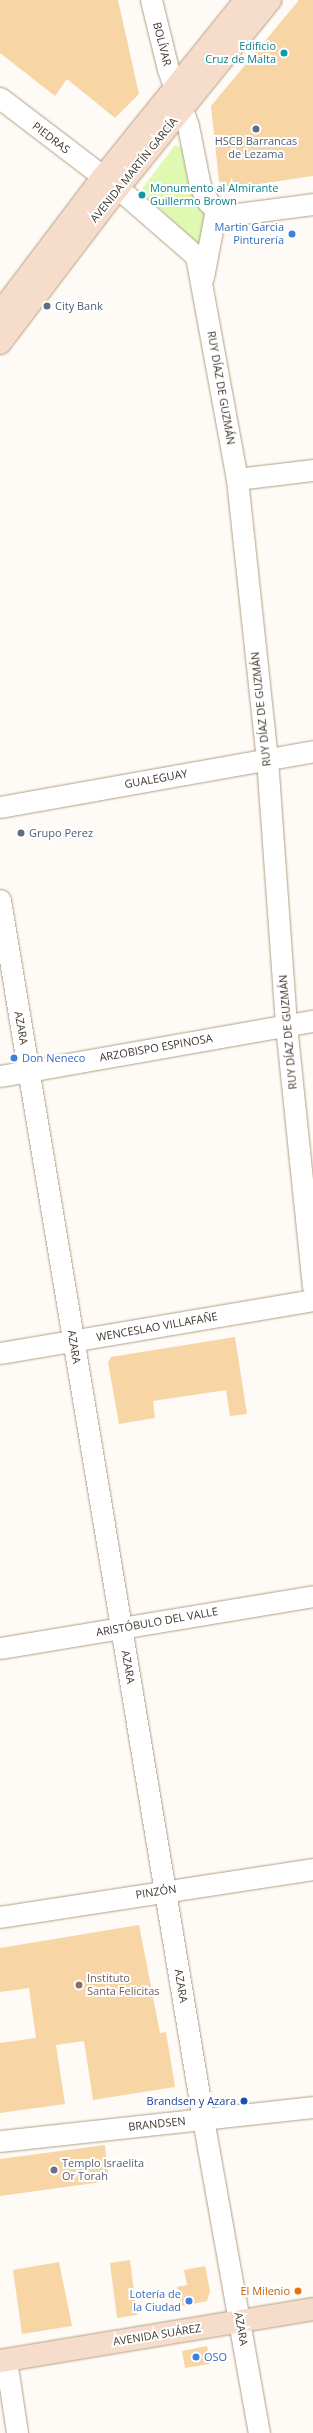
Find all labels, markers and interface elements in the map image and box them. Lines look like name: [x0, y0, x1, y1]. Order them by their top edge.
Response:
street label: BOLÍVAR: [150, 21, 174, 67]
place label: Edificio Cruz de Malta: [205, 40, 276, 66]
marker: Edificio Cruz de Malta: [279, 48, 289, 58]
street label: AVENIDA MARTÍN GARCÍA: [88, 115, 180, 225]
street label: PIEDRAS: [30, 119, 72, 157]
marker: HSCB Barrancas de Lezama: [251, 124, 261, 134]
place label: HSCB Barrancas de Lezama: [215, 135, 297, 161]
place label: Monumento al Almirante Guillermo Brown: [150, 182, 278, 208]
marker: Monumento al Almirante Guillermo Brown: [137, 190, 147, 200]
place label: Martin Garcia Pinturería: [214, 221, 284, 247]
marker: Martin Garcia Pinturería: [287, 229, 297, 239]
place label: City Bank: [55, 299, 103, 313]
marker: City Bank: [42, 301, 52, 311]
street label: RUY DÍAZ DE GUZMÁN: [204, 330, 238, 446]
street label: RUY DÍAZ DE GUZMÁN: [248, 651, 274, 767]
street label: GUALEGUAY: [123, 767, 189, 791]
place label: Grupo Perez: [29, 826, 93, 840]
marker: Grupo Perez: [16, 828, 26, 838]
street label: RUY DÍAZ DE GUZMÁN: [276, 974, 300, 1090]
street label: AZARA: [12, 1010, 30, 1046]
street label: ARZOBISPO ESPINOSA: [98, 1032, 214, 1064]
place label: Don Neneco: [22, 1051, 85, 1065]
marker: Don Neneco: [9, 1053, 19, 1063]
street label: WENCESLAO VILLAFAÑE: [95, 1310, 219, 1344]
street label: AZARA: [65, 1329, 83, 1365]
street label: ARISTÓBULO DEL VALLE: [95, 1605, 219, 1639]
street label: AZARA: [119, 1649, 137, 1685]
street label: PINZÓN: [135, 1882, 177, 1902]
street label: AZARA: [172, 1968, 190, 2004]
place label: Instituto Santa Felicitas: [87, 1972, 160, 1998]
marker: Instituto Santa Felicitas: [74, 1980, 84, 1990]
place label: Brandsen y Azara: [147, 2094, 236, 2108]
marker: Brandsen y Azara: [239, 2096, 249, 2106]
street label: BRANDSEN: [128, 2114, 186, 2134]
place label: Templo Israelita Or Torah: [62, 2157, 144, 2183]
marker: Templo Israelita Or Torah: [49, 2165, 59, 2175]
place label: El Milenio: [240, 2284, 290, 2298]
marker: El Milenio: [293, 2286, 303, 2296]
place label: Lotería de la Ciudad: [129, 2288, 181, 2314]
marker: Lotería de la Ciudad: [184, 2296, 194, 2306]
street label: AZARA: [232, 2311, 250, 2347]
street label: AVENIDA SUÁREZ: [112, 2322, 202, 2348]
place label: OSO: [204, 2350, 227, 2364]
marker: OSO: [191, 2352, 201, 2362]

